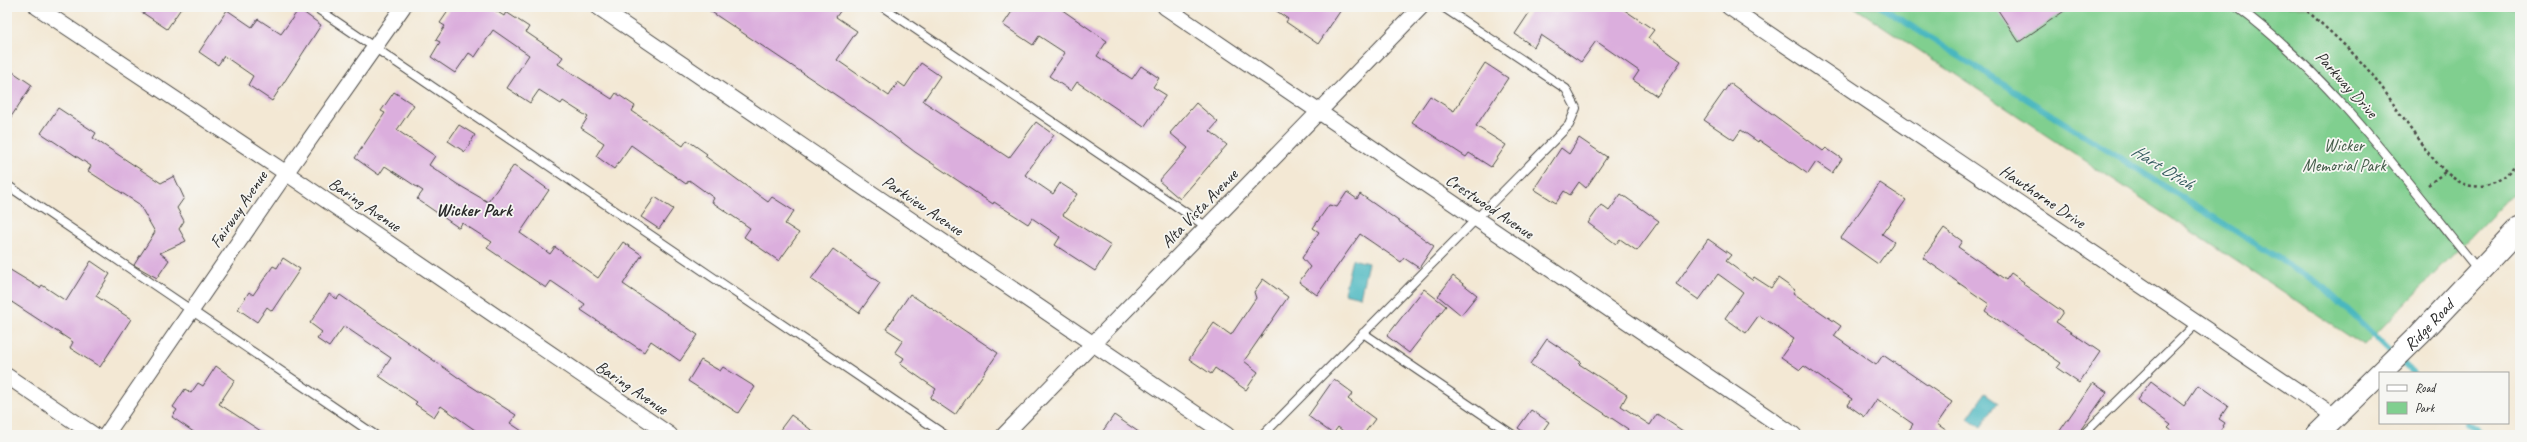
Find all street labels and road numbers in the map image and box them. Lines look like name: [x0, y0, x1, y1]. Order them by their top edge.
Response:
street label: Parkway Drive: [2311, 47, 2383, 123]
street label: Hawthorne Drive: [1996, 160, 2091, 234]
street label: Alta Vista Avenue: [1156, 163, 1243, 252]
street label: Fairway Avenue: [205, 165, 273, 252]
street label: Crestwood Avenue: [1442, 169, 1539, 244]
street label: Parkview Avenue: [878, 171, 969, 241]
street label: Baring Avenue: [325, 173, 406, 237]
street label: Ridge Road: [2399, 293, 2460, 355]
street label: Baring Avenue: [592, 356, 673, 420]

